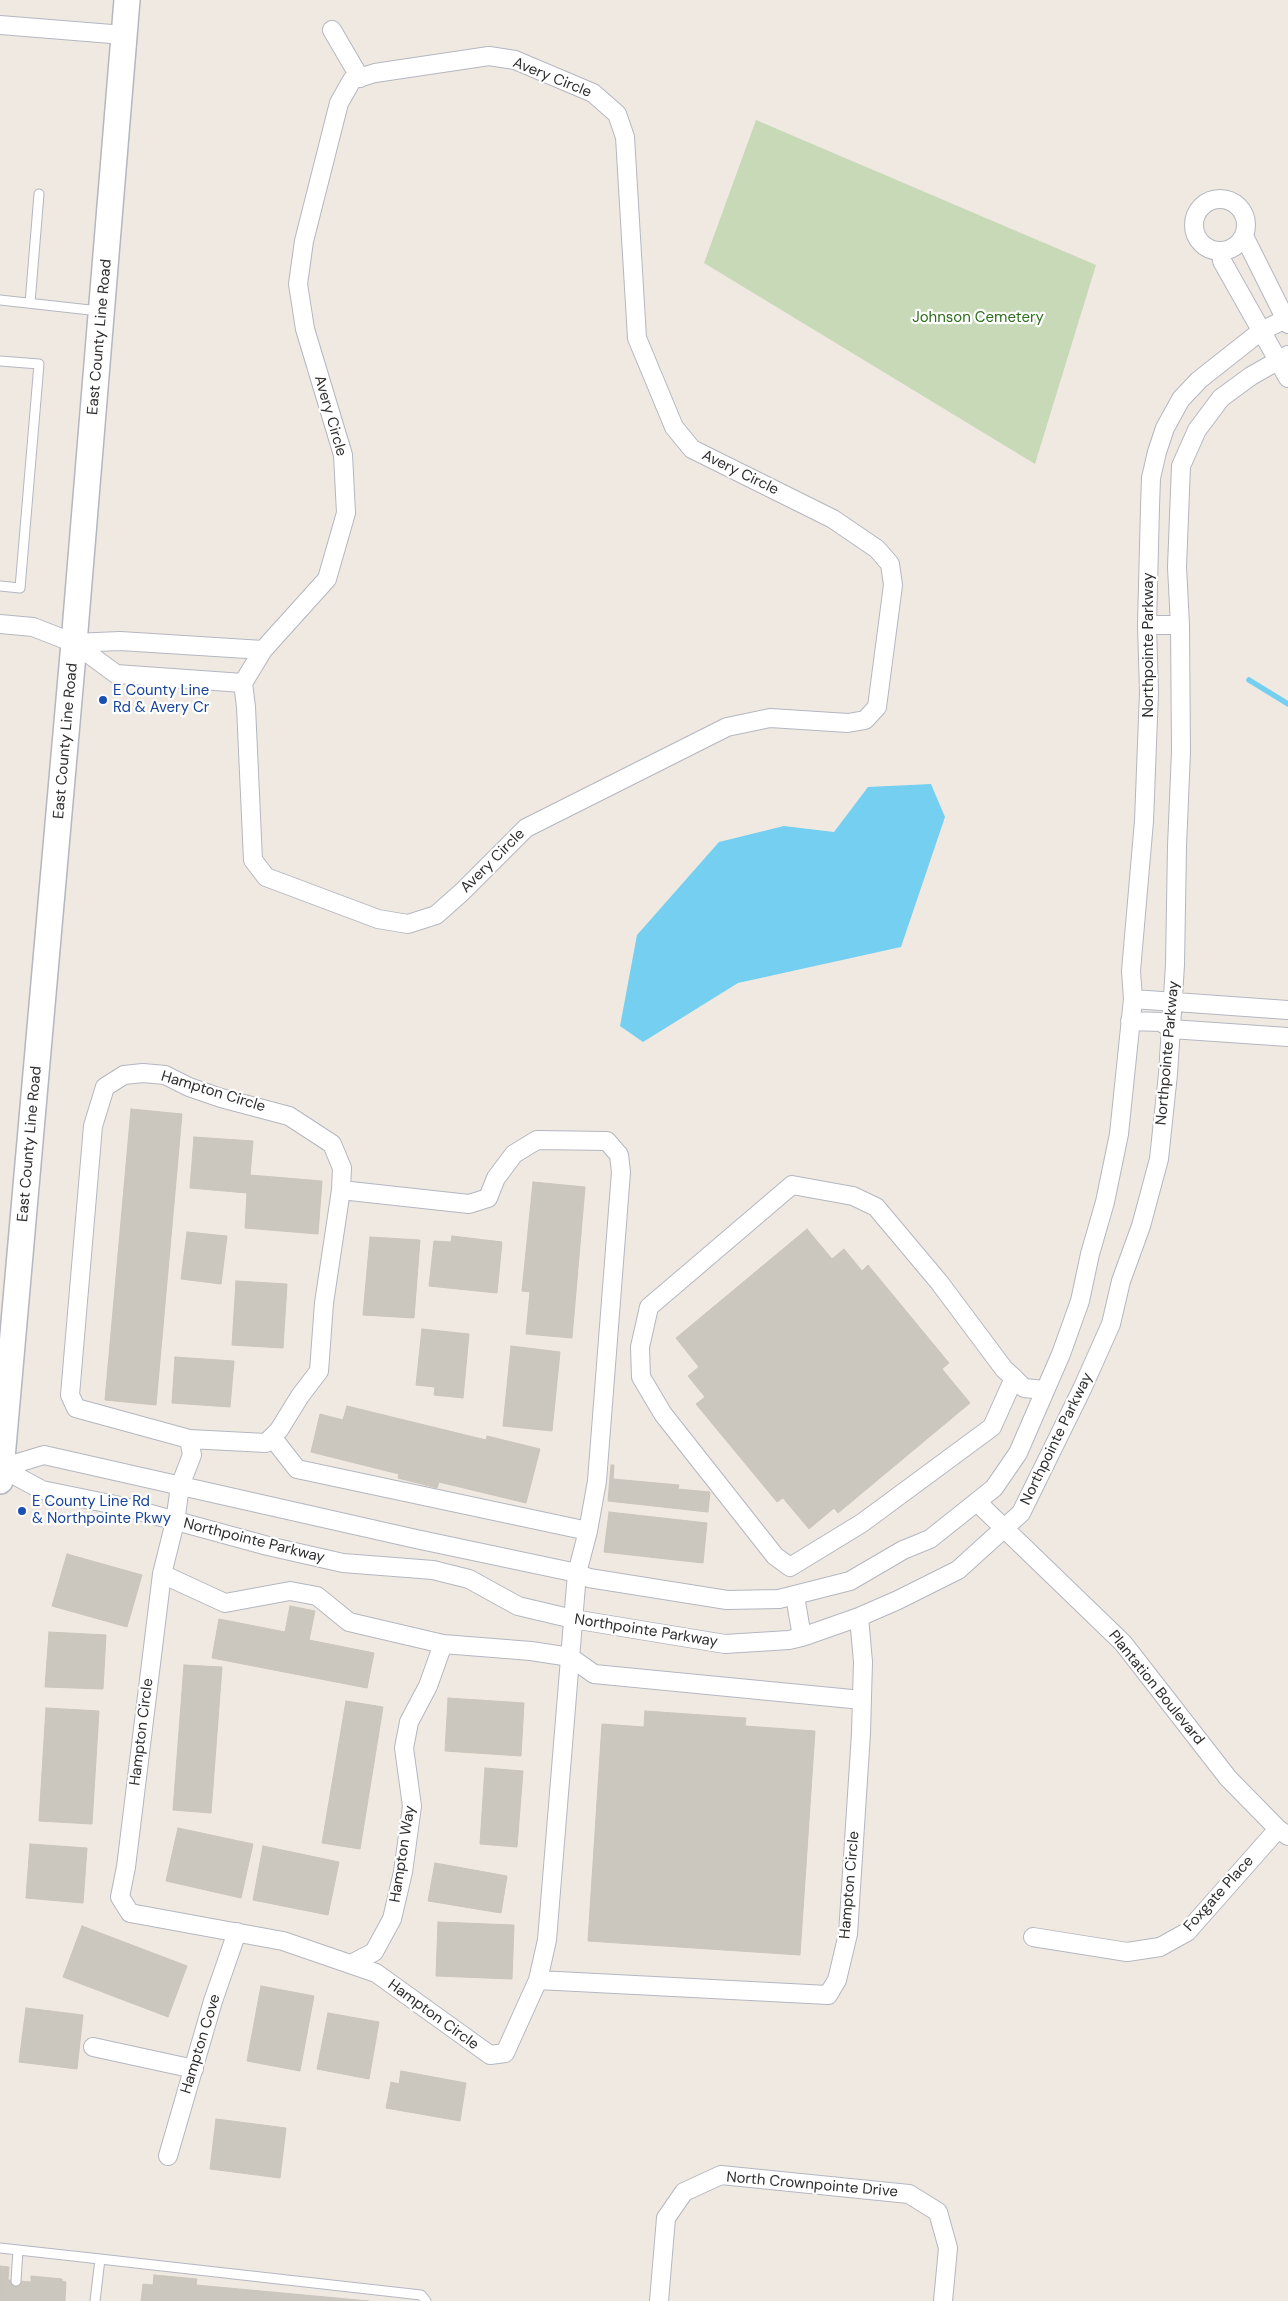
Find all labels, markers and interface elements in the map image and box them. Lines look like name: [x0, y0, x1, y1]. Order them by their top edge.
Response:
street label: Avery Circle: [510, 54, 594, 102]
street label: East County Line Road: [84, 258, 116, 416]
park label: Johnson Cemetery: [912, 309, 1044, 327]
street label: Avery Circle: [310, 374, 350, 458]
street label: Avery Circle: [699, 447, 781, 499]
street label: Northpointe Parkway: [1140, 572, 1158, 718]
street label: East County Line Road: [50, 662, 82, 820]
place label: E County Line Rd & Avery Cr: [113, 682, 209, 717]
marker: E County Line Rd & Avery Cr: [97, 694, 109, 706]
street label: Avery Circle: [457, 825, 529, 897]
street label: Northpointe Parkway: [1153, 980, 1183, 1126]
street label: East County Line Road: [14, 1065, 46, 1223]
street label: Hampton Circle: [159, 1068, 267, 1116]
street label: Northpointe Parkway: [1017, 1370, 1097, 1508]
place label: E County Line Rd & Northpointe Pkwy: [32, 1493, 171, 1528]
marker: E County Line Rd & Northpointe Pkwy: [16, 1505, 28, 1517]
street label: Northpointe Parkway: [181, 1515, 327, 1567]
street label: Northpointe Parkway: [573, 1611, 719, 1651]
street label: Plantation Boulevard: [1104, 1627, 1208, 1749]
street label: Hampton Circle: [126, 1677, 158, 1787]
street label: Hampton Way: [386, 1804, 420, 1904]
street label: Hampton Circle: [836, 1830, 864, 1940]
street label: Foxgate Place: [1180, 1852, 1258, 1936]
street label: Hampton Circle: [384, 1976, 482, 2054]
street label: Hampton Cove: [177, 1992, 225, 2096]
street label: North Crownpointe Drive: [725, 2169, 899, 2201]

